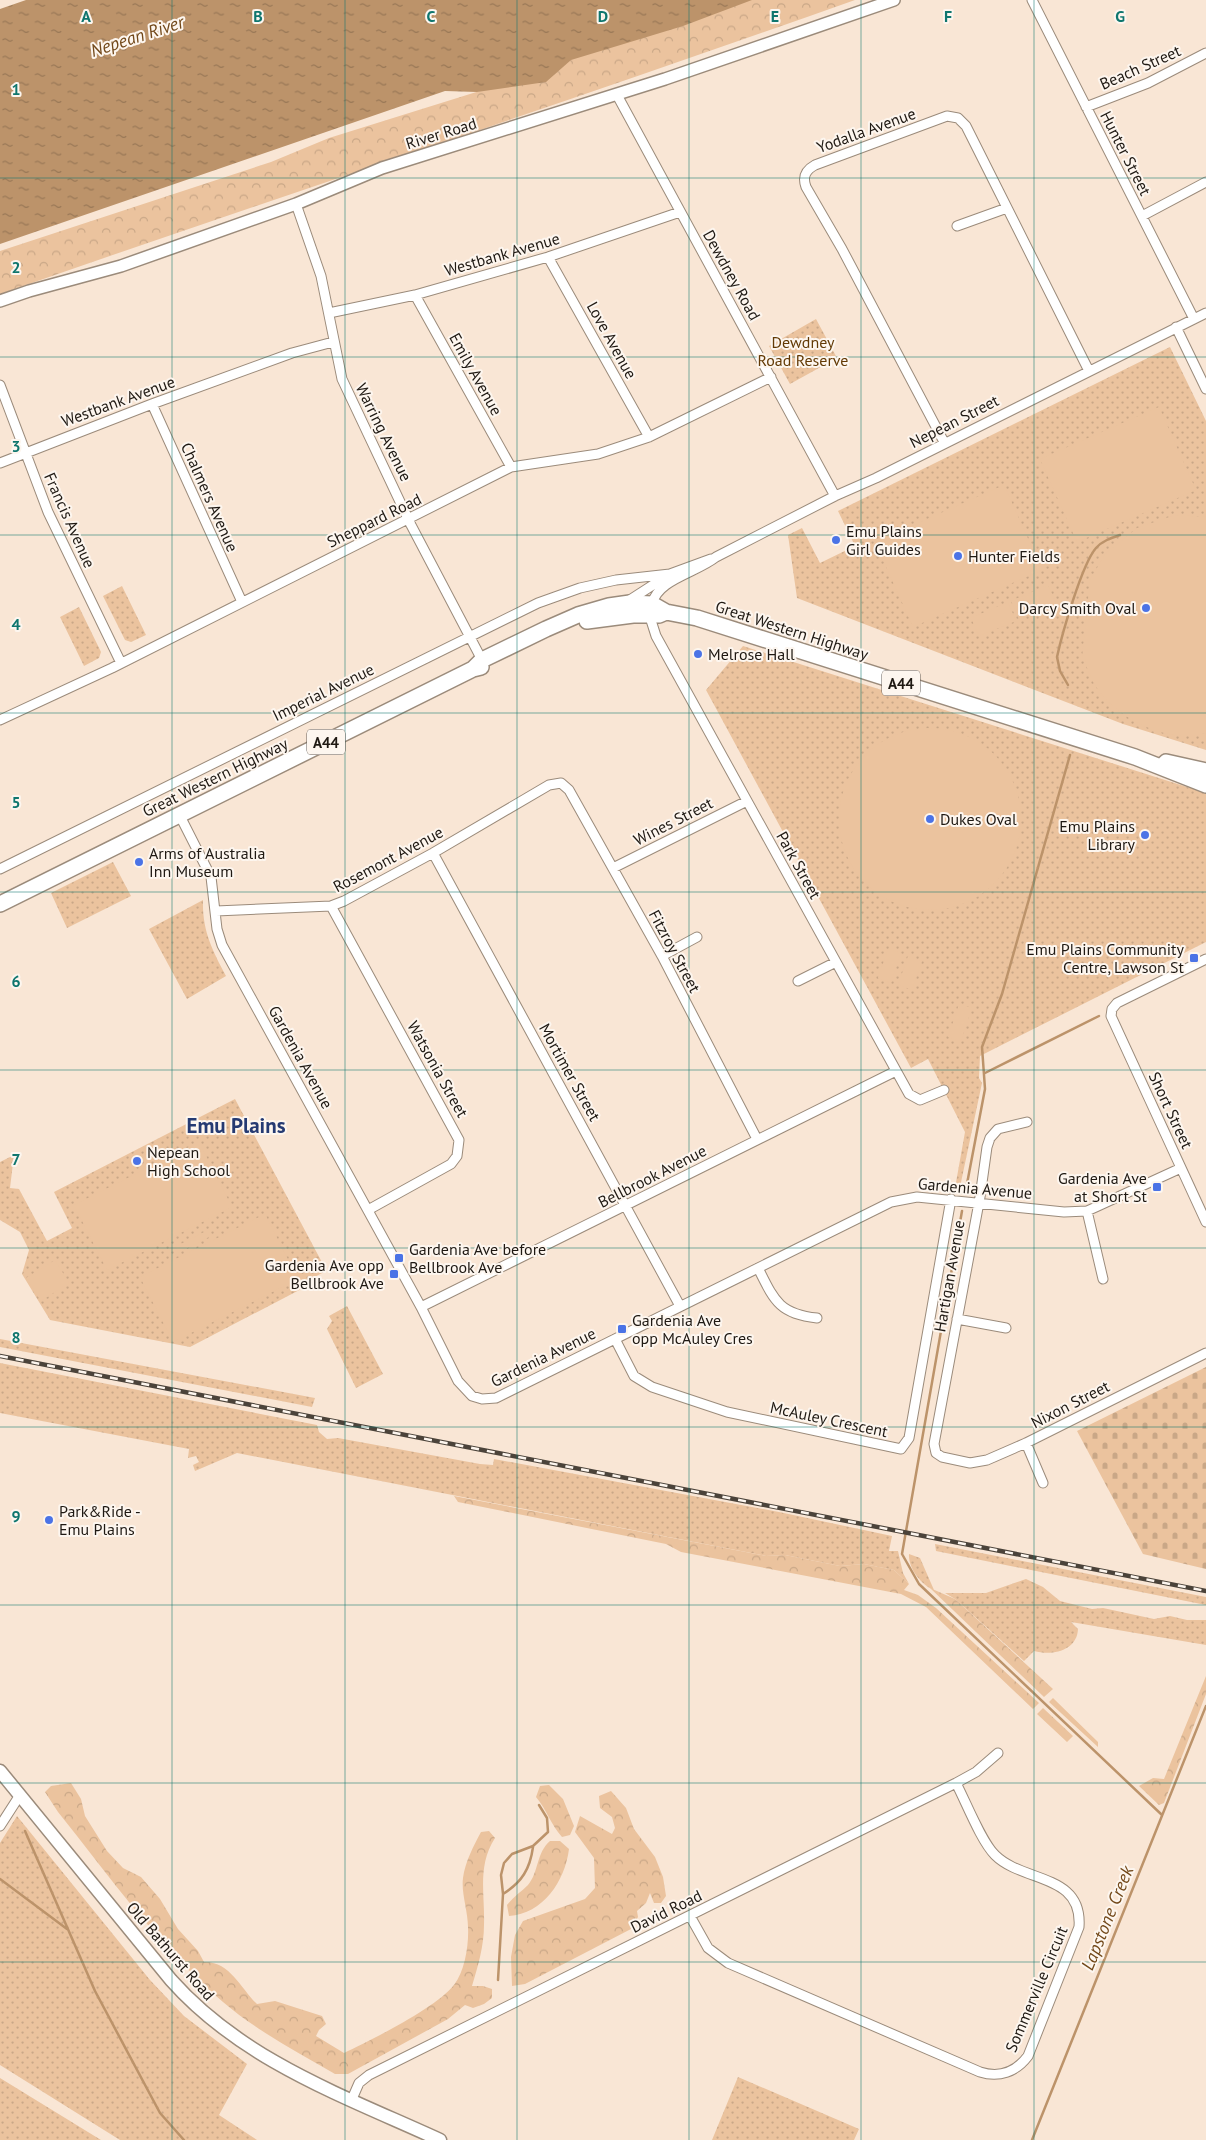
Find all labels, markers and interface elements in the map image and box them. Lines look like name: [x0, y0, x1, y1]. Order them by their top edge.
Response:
text: A: [81, 6, 91, 26]
text: B: [253, 6, 263, 26]
text: C: [427, 6, 436, 26]
text: D: [598, 6, 608, 26]
text: E: [771, 6, 779, 26]
text: F: [944, 6, 952, 26]
text: G: [1115, 6, 1125, 26]
water label: Nepean River: [87, 10, 188, 62]
street label: Beach Street: [1096, 40, 1184, 94]
text: 1: [11, 79, 21, 99]
street label: Yodalla Avenue: [814, 103, 918, 157]
street label: Hunter Street: [1096, 107, 1156, 199]
street label: River Road: [403, 113, 479, 153]
street label: Dewdney Road: [699, 226, 765, 324]
street label: Westbank Avenue: [442, 228, 562, 280]
text: 2: [11, 257, 21, 277]
street label: Love Avenue: [583, 298, 641, 382]
street label: Emily Avenue: [445, 329, 507, 419]
park label: Dewdney Road Reserve: [758, 332, 849, 370]
street label: Westbank Avenue: [59, 371, 177, 431]
street label: Warring Avenue: [352, 380, 416, 484]
street label: Nepean Street: [906, 390, 1002, 452]
text: 3: [11, 436, 21, 456]
street label: Chalmers Avenue: [177, 439, 243, 555]
street label: Francis Avenue: [40, 469, 100, 571]
street label: Sheppard Road: [323, 488, 425, 552]
place label: Emu Plains Girl Guides: [846, 521, 922, 559]
marker: Emu Plains Girl Guides: [830, 534, 842, 546]
place label: Hunter Fields: [968, 546, 1060, 566]
marker: Hunter Fields: [952, 550, 964, 562]
street label: Great Western Highway: [713, 596, 871, 664]
place label: Darcy Smith Oval: [1019, 598, 1136, 618]
marker: Darcy Smith Oval: [1140, 602, 1152, 614]
text: 4: [11, 614, 21, 634]
place label: Melrose Hall: [708, 644, 795, 664]
marker: Melrose Hall: [692, 648, 704, 660]
street label: Imperial Avenue: [269, 659, 377, 725]
road number: A44: [882, 670, 920, 696]
road number: A44: [307, 730, 345, 754]
street label: Great Western Highway: [139, 733, 292, 821]
text: 5: [11, 792, 21, 812]
street label: Wines Street: [630, 792, 716, 849]
place label: Dukes Oval: [940, 809, 1017, 829]
marker: Dukes Oval: [924, 813, 936, 825]
place label: Emu Plains Library: [1059, 816, 1136, 854]
street label: Rosemont Avenue: [330, 822, 446, 896]
street label: Park Street: [772, 828, 826, 903]
marker: Emu Plains Library: [1139, 829, 1151, 841]
place label: Arms of Australia Inn Museum: [149, 843, 265, 881]
marker: Arms of Australia Inn Museum: [133, 856, 145, 868]
street label: Fitzroy Street: [645, 906, 705, 996]
place label: Emu Plains Community Centre, Lawson St: [1026, 939, 1185, 977]
marker: Emu Plains Community Centre, Lawson St: [1188, 952, 1200, 964]
text: 6: [11, 971, 21, 991]
street label: Gardenia Avenue: [264, 1002, 338, 1112]
street label: Watsonia Street: [403, 1017, 473, 1121]
street label: Mortimer Street: [535, 1020, 605, 1125]
street label: Short Street: [1145, 1068, 1198, 1152]
district label: Emu Plains: [186, 1112, 286, 1139]
street label: Bellbrook Avenue: [594, 1140, 710, 1212]
place label: Nepean High School: [147, 1142, 230, 1180]
text: 7: [11, 1149, 21, 1169]
marker: Nepean High School: [131, 1155, 143, 1167]
place label: Gardenia Ave at Short St: [1058, 1168, 1148, 1206]
street label: Gardenia Avenue: [917, 1173, 1033, 1203]
marker: Gardenia Ave at Short St: [1151, 1181, 1163, 1193]
street label: Hartigan Avenue: [929, 1218, 969, 1334]
place label: Gardenia Ave before Bellbrook Ave: [409, 1239, 546, 1277]
marker: Gardenia Ave before Bellbrook Ave: [393, 1252, 405, 1264]
place label: Gardenia Ave opp Bellbrook Ave: [265, 1255, 384, 1293]
marker: Gardenia Ave opp Bellbrook Ave: [388, 1268, 400, 1280]
place label: Gardenia Ave opp McAuley Cres: [632, 1310, 753, 1348]
street label: Gardenia Avenue: [487, 1323, 599, 1391]
marker: Gardenia Ave opp McAuley Cres: [616, 1323, 628, 1335]
text: 8: [11, 1327, 21, 1347]
street label: Nixon Street: [1027, 1375, 1113, 1432]
street label: McAuley Crescent: [768, 1397, 890, 1441]
place label: Park&Ride - Emu Plains: [59, 1501, 141, 1539]
text: 9: [11, 1506, 21, 1526]
marker: Park&Ride - Emu Plains: [43, 1514, 55, 1526]
water label: Lapstone Creek: [1076, 1862, 1139, 1973]
street label: David Road: [627, 1885, 705, 1937]
street label: Old Bathurst Road: [123, 1898, 219, 2004]
street label: Sommerville Circuit: [1000, 1923, 1072, 2055]

